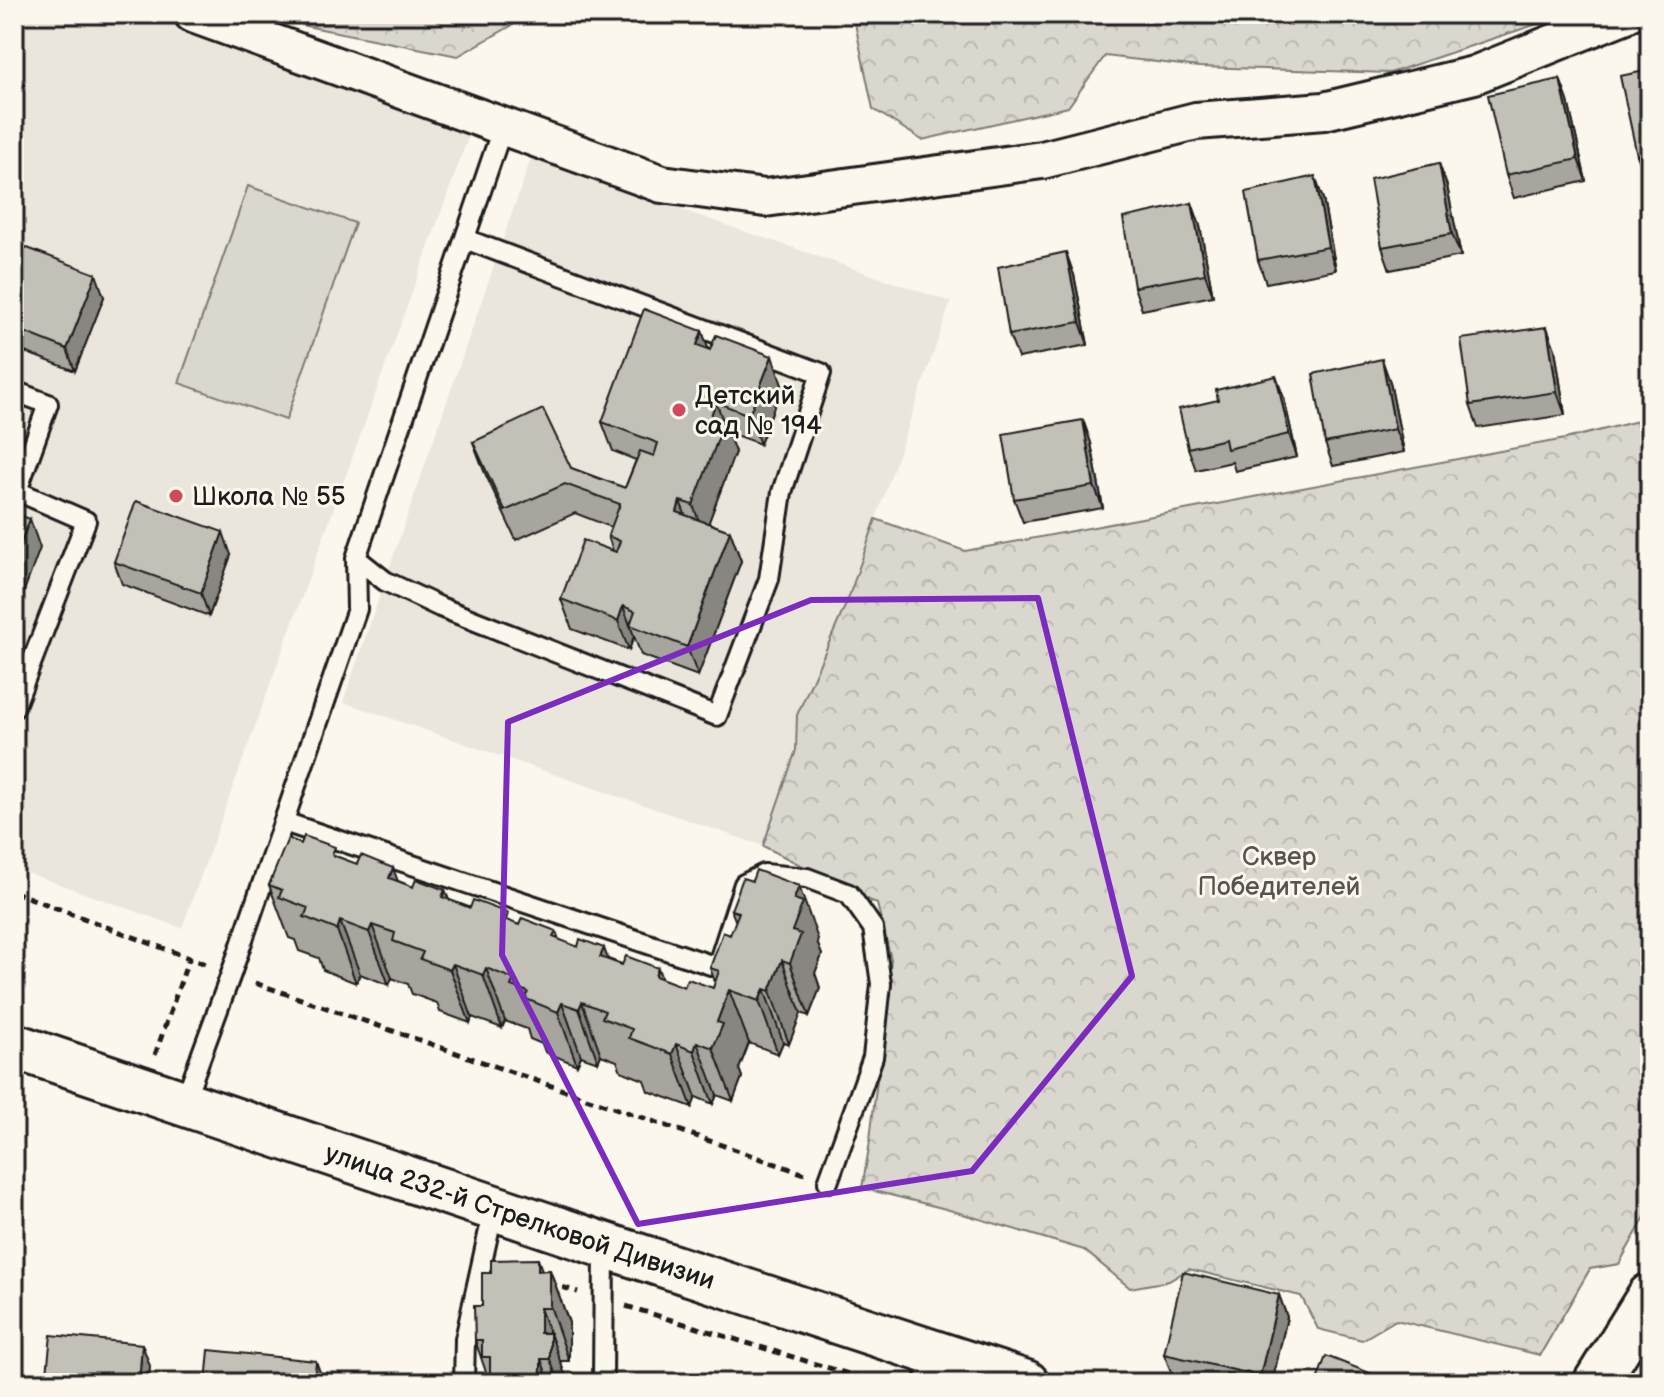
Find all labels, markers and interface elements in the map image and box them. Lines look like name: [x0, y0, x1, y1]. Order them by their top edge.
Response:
place label: Детский сад № 194: [695, 381, 822, 442]
marker: Детский сад № 194: [670, 401, 688, 419]
place label: Школа № 55: [192, 482, 346, 513]
marker: Школа № 55: [167, 487, 185, 505]
park label: Сквер Победителей: [1198, 842, 1360, 903]
street label: улица 232-й Стрелковой Дивизии: [321, 1138, 718, 1297]

